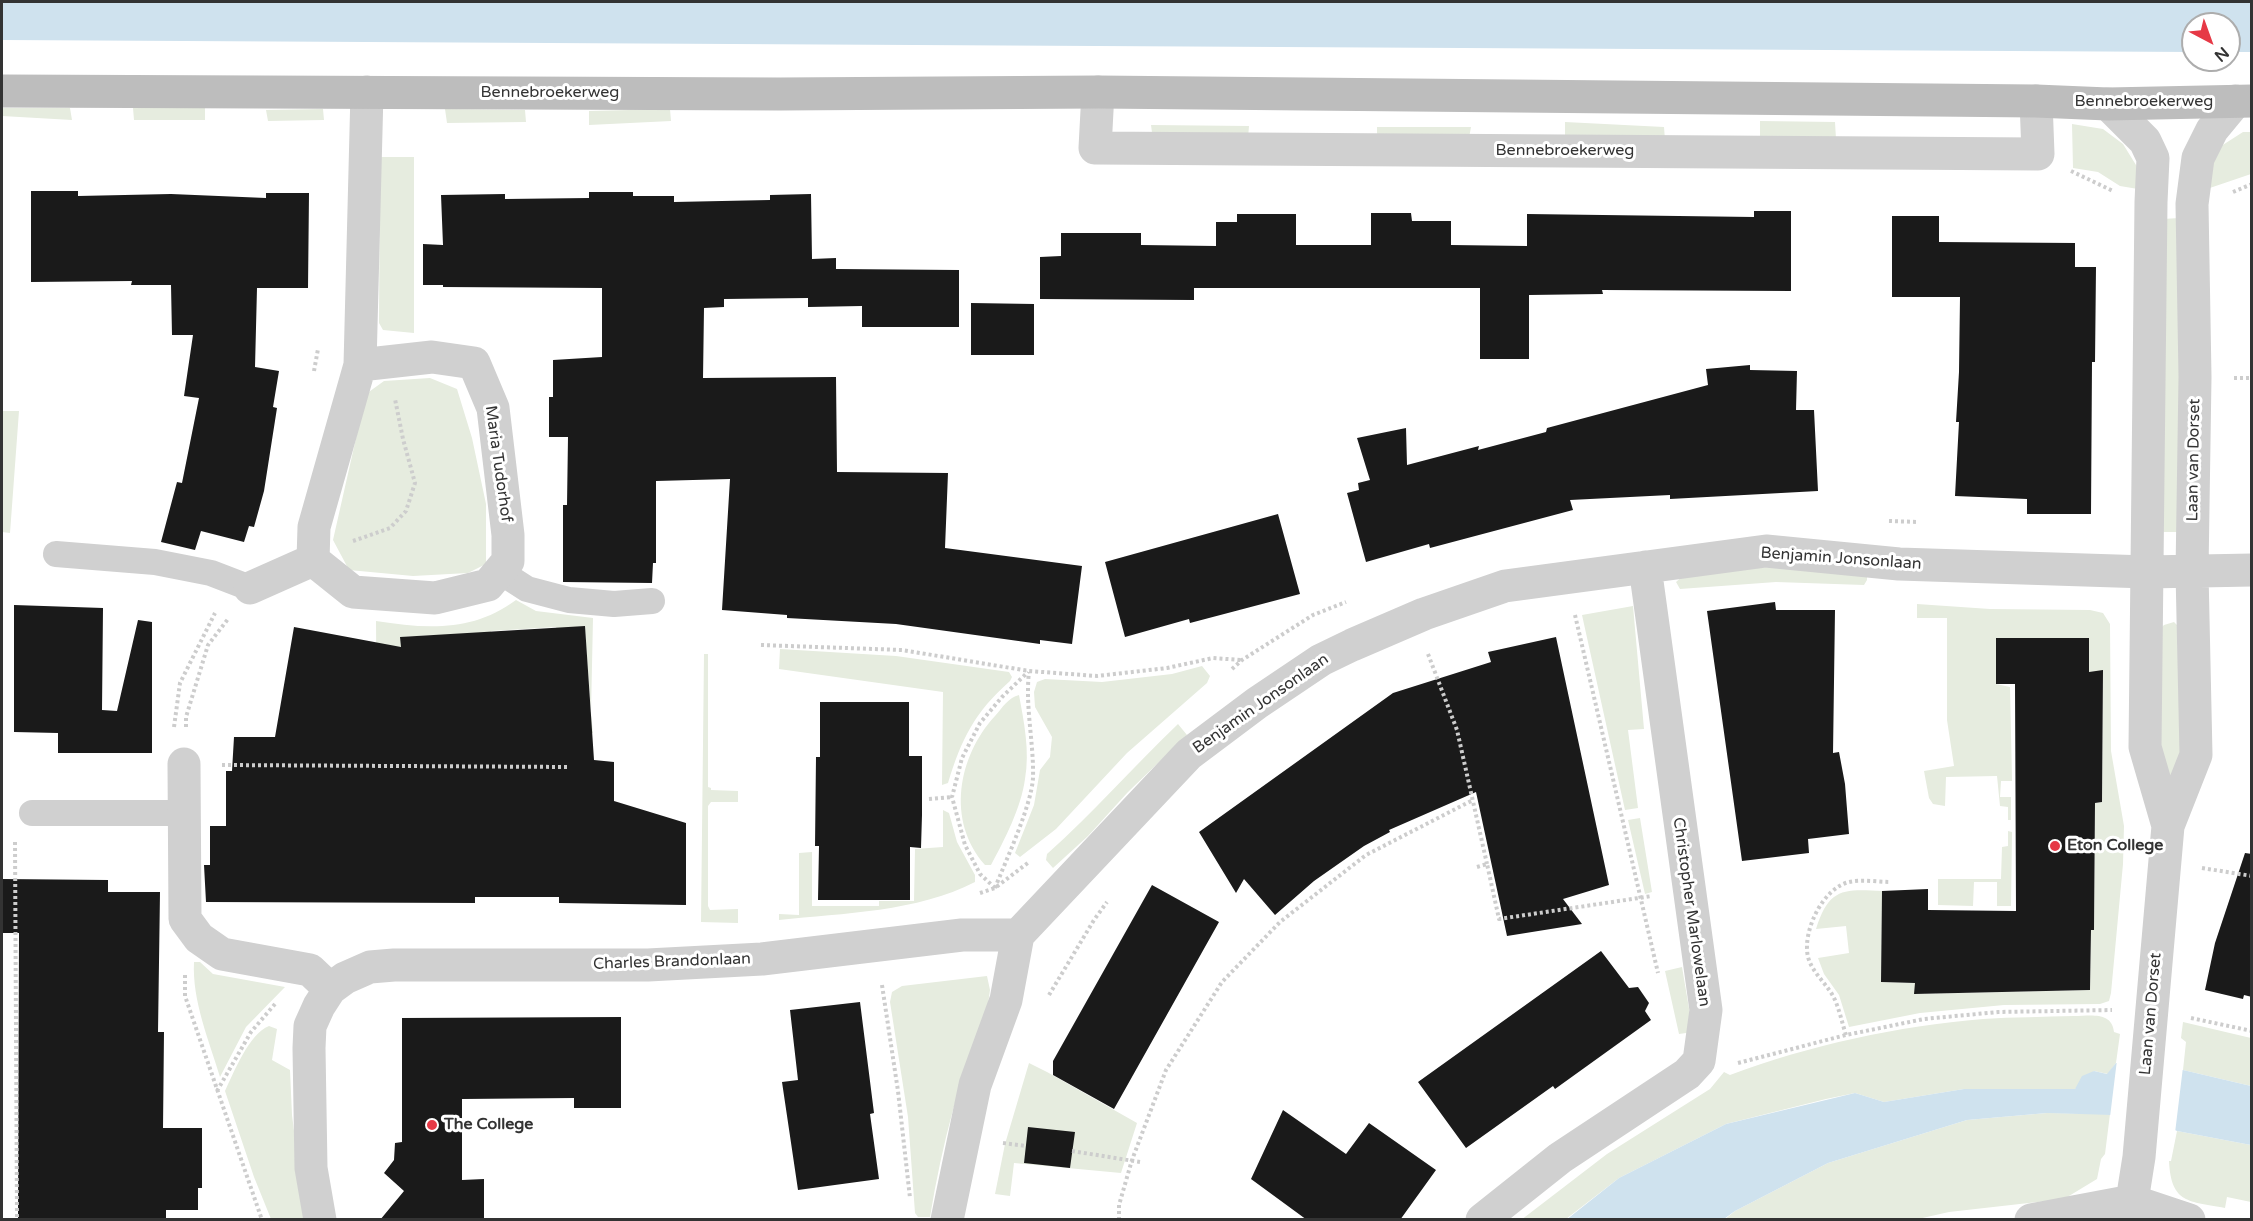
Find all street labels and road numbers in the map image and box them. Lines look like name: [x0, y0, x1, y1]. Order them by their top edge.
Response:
street label: Bennebroekerweg: [481, 83, 619, 103]
street label: Bennebroekerweg: [2075, 92, 2213, 112]
street label: Bennebroekerweg: [1496, 141, 1634, 161]
street label: Laan van Dorset: [2183, 398, 2205, 522]
street label: Maria Tudorhof: [480, 404, 516, 524]
street label: Benjamin Jonsonlaan: [1760, 544, 1922, 574]
street label: Benjamin Jonsonlaan: [1189, 650, 1333, 758]
street label: Christopher Marlowelaan: [1668, 816, 1714, 1008]
street label: Charles Brandonlaan: [593, 950, 751, 974]
street label: Laan van Dorset: [2136, 952, 2166, 1076]

